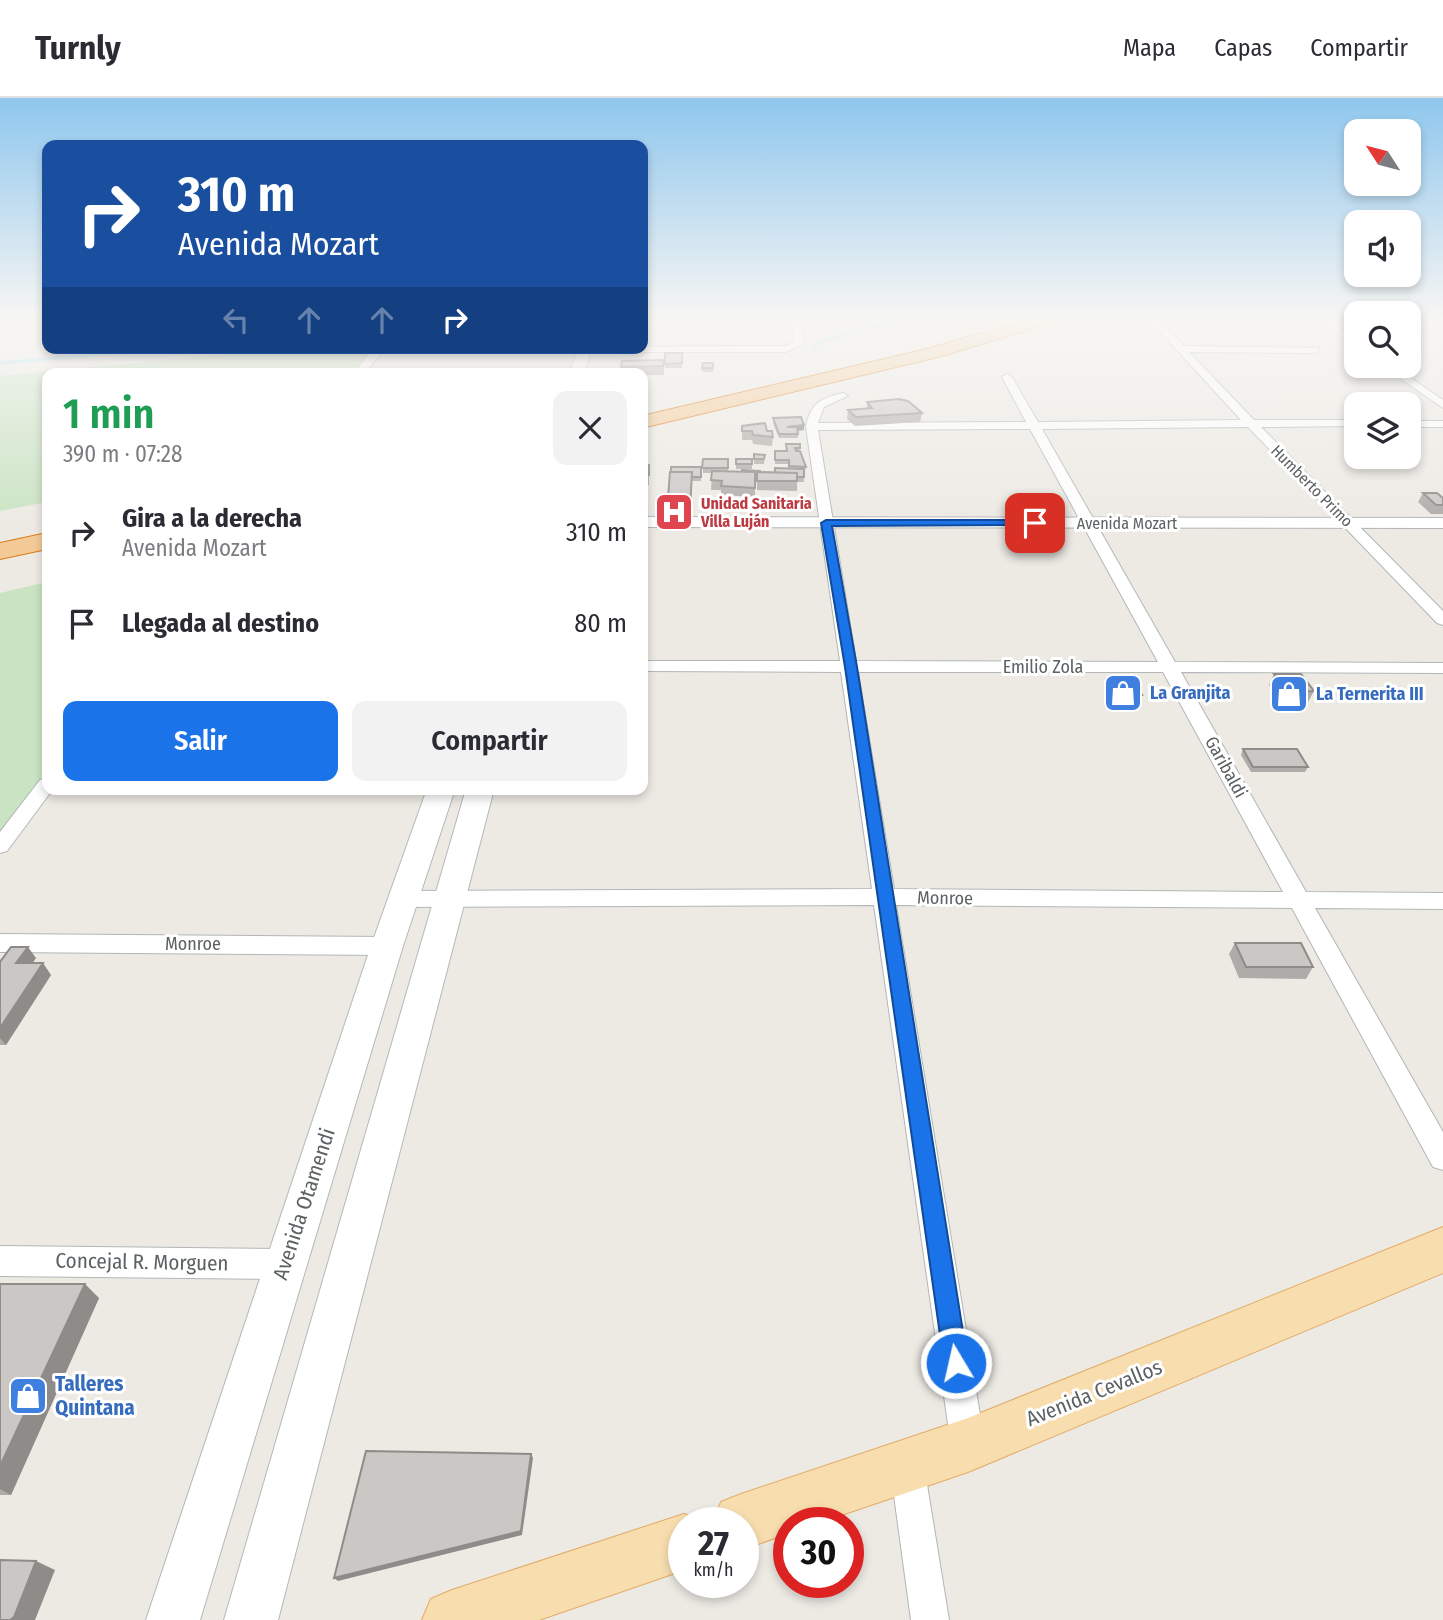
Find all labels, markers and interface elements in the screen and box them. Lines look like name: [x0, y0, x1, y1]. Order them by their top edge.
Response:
text: Turnly: [35, 28, 121, 68]
text: Mapa: [1123, 34, 1176, 62]
text: Capas: [1214, 34, 1272, 62]
text: Compartir: [1310, 34, 1408, 62]
north arrow: [1344, 119, 1421, 196]
map controls: [1344, 119, 1421, 469]
text: 310 m: [178, 165, 295, 224]
icon: right: [63, 168, 154, 259]
button: sound: [1344, 210, 1421, 287]
text: Avenida Mozart: [178, 225, 379, 263]
icon: left: [217, 301, 255, 339]
icon: ahead: [290, 301, 328, 339]
icon: ahead: [363, 301, 401, 339]
icon: right: [436, 301, 474, 339]
button: search: [1344, 301, 1421, 378]
text: 1 min: [63, 389, 154, 439]
button: close: [553, 391, 627, 465]
button: layers: [1344, 392, 1421, 469]
text: 390 m · 07:28: [63, 440, 182, 468]
street label: Humberto Primo: [1267, 441, 1357, 531]
hospital icon: Unidad Sanitaria Villa Luján: [653, 491, 695, 533]
pin: [1005, 493, 1065, 553]
place label: Unidad Sanitaria Villa Luján: [700, 494, 812, 531]
text: Gira a la derecha: [122, 503, 302, 534]
icon: arrive: [1016, 504, 1054, 542]
icon: right: [63, 514, 101, 552]
street label: Avenida Mozart: [1077, 514, 1178, 533]
text: 310 m: [566, 517, 627, 548]
text: Avenida Mozart: [122, 534, 266, 562]
icon: arrive: [63, 605, 101, 643]
text: Llegada al destino: [122, 608, 319, 639]
text: 80 m: [574, 608, 627, 639]
street label: Emilio Zola: [1003, 656, 1084, 678]
shop icon: La Granjita: [1102, 672, 1144, 714]
shop icon: La Ternerita III: [1268, 673, 1310, 715]
place label: La Granjita: [1150, 682, 1231, 704]
place label: La Ternerita III: [1316, 683, 1424, 705]
button: Salir: [63, 701, 338, 781]
button: Compartir: [352, 701, 627, 781]
street label: Garibaldi: [1200, 732, 1252, 802]
street label: Monroe: [917, 887, 973, 909]
street label: Monroe: [165, 933, 221, 955]
street label: Avenida Otamendi: [267, 1125, 341, 1283]
street label: Concejal R. Morguen: [55, 1247, 229, 1277]
position arrow: [919, 1326, 993, 1400]
street label: Avenida Cevallos: [1022, 1354, 1166, 1432]
place label: Talleres Quintana: [55, 1371, 135, 1421]
shop icon: Talleres Quintana: [7, 1375, 49, 1417]
speed limit sign: 30: [773, 1507, 864, 1598]
text: 27: [698, 1522, 729, 1564]
text: km/h: [693, 1559, 734, 1581]

